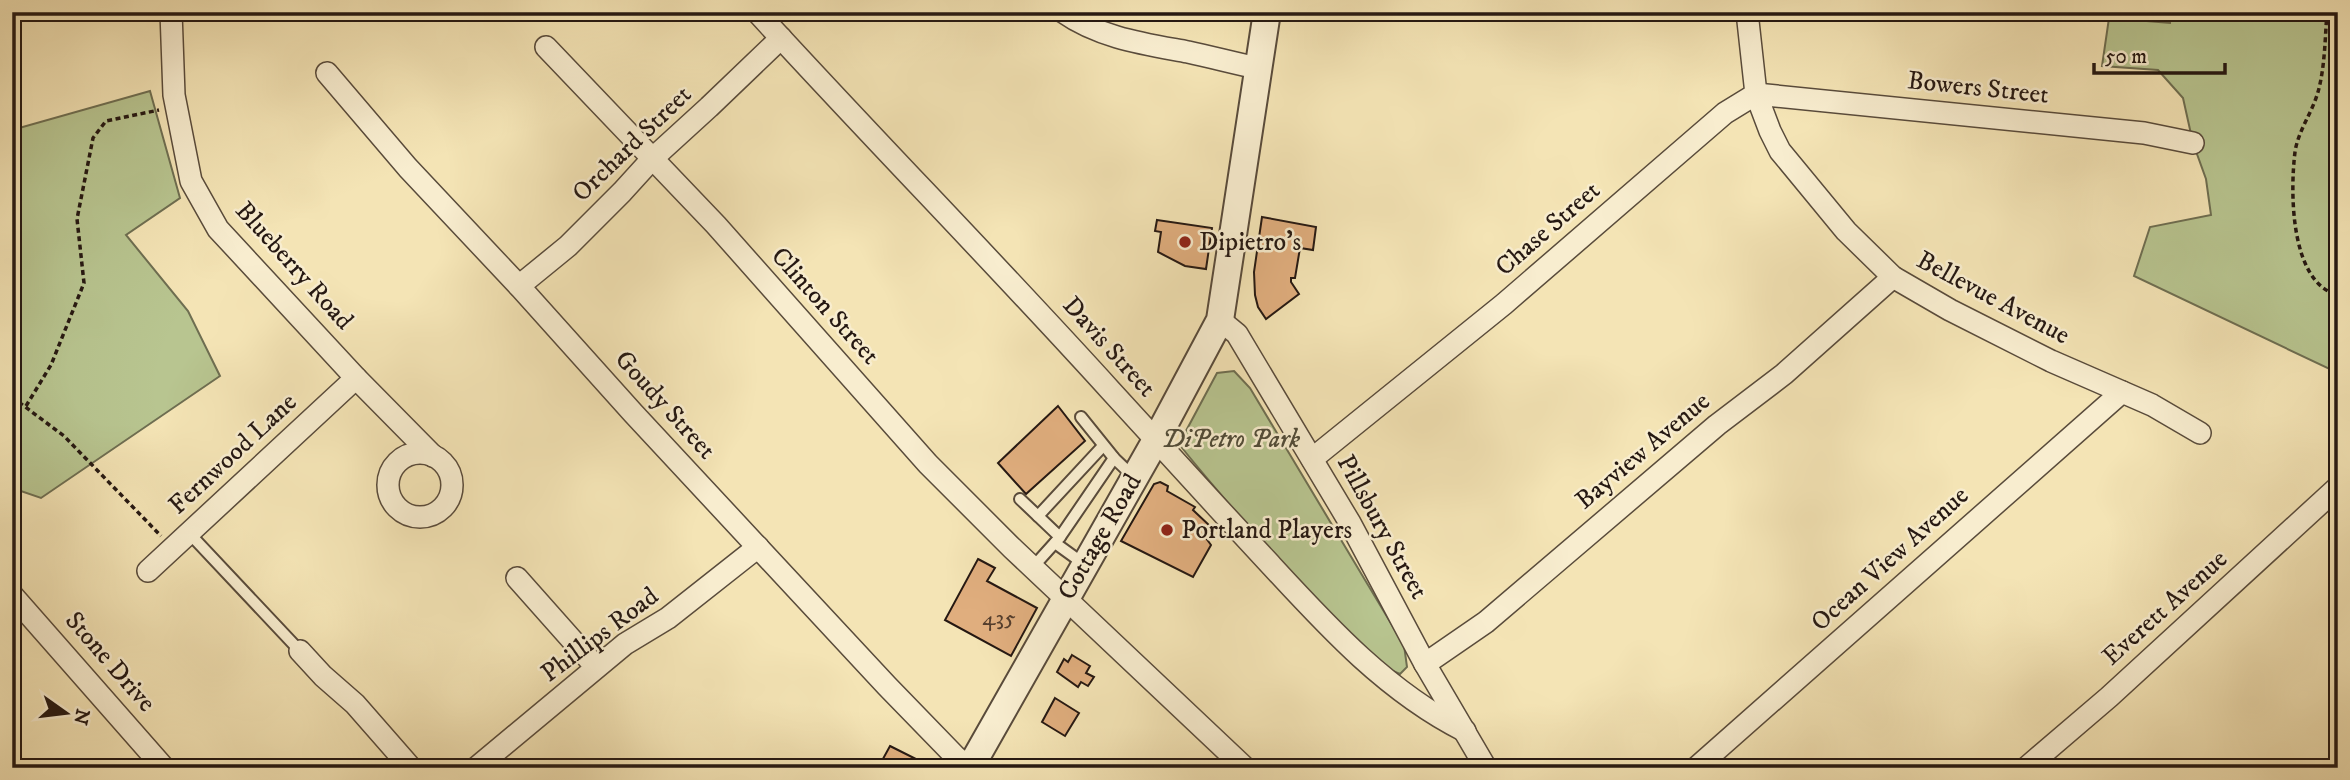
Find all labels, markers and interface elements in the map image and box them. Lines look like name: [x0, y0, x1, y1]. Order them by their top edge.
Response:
scale bar: [2094, 32, 2226, 76]
text: 50 m: [2105, 44, 2147, 70]
street label: Bowers Street: [1906, 64, 2050, 112]
street label: Orchard Street: [565, 79, 699, 209]
street label: Chase Street: [1489, 174, 1607, 284]
street label: Blueberry Road: [228, 195, 360, 337]
place label: Dipietro's: [1199, 226, 1301, 259]
marker: Dipietro's: [1177, 234, 1193, 250]
street label: Clinton Street: [764, 240, 886, 372]
street label: Bellevue Avenue: [1911, 244, 2075, 352]
street label: Davis Street: [1055, 290, 1163, 404]
street label: Goudy Street: [607, 344, 723, 466]
street label: Bayview Avenue: [1569, 385, 1717, 517]
street label: Fernwood Lane: [162, 386, 304, 522]
park label: DiPetro Park: [1162, 423, 1300, 456]
street label: Pillsbury Street: [1329, 449, 1435, 605]
street label: Cottage Road: [1051, 468, 1149, 606]
street label: Ocean View Avenue: [1804, 479, 1976, 639]
place label: Portland Players: [1181, 514, 1352, 547]
marker: Portland Players: [1159, 522, 1175, 538]
street label: Everett Avenue: [2095, 543, 2235, 673]
street label: Phillips Road: [535, 580, 665, 690]
house number: 435: [982, 604, 1016, 633]
street label: Stone Drive: [57, 605, 163, 719]
north arrow: [32, 678, 102, 748]
text: N: [68, 706, 94, 727]

